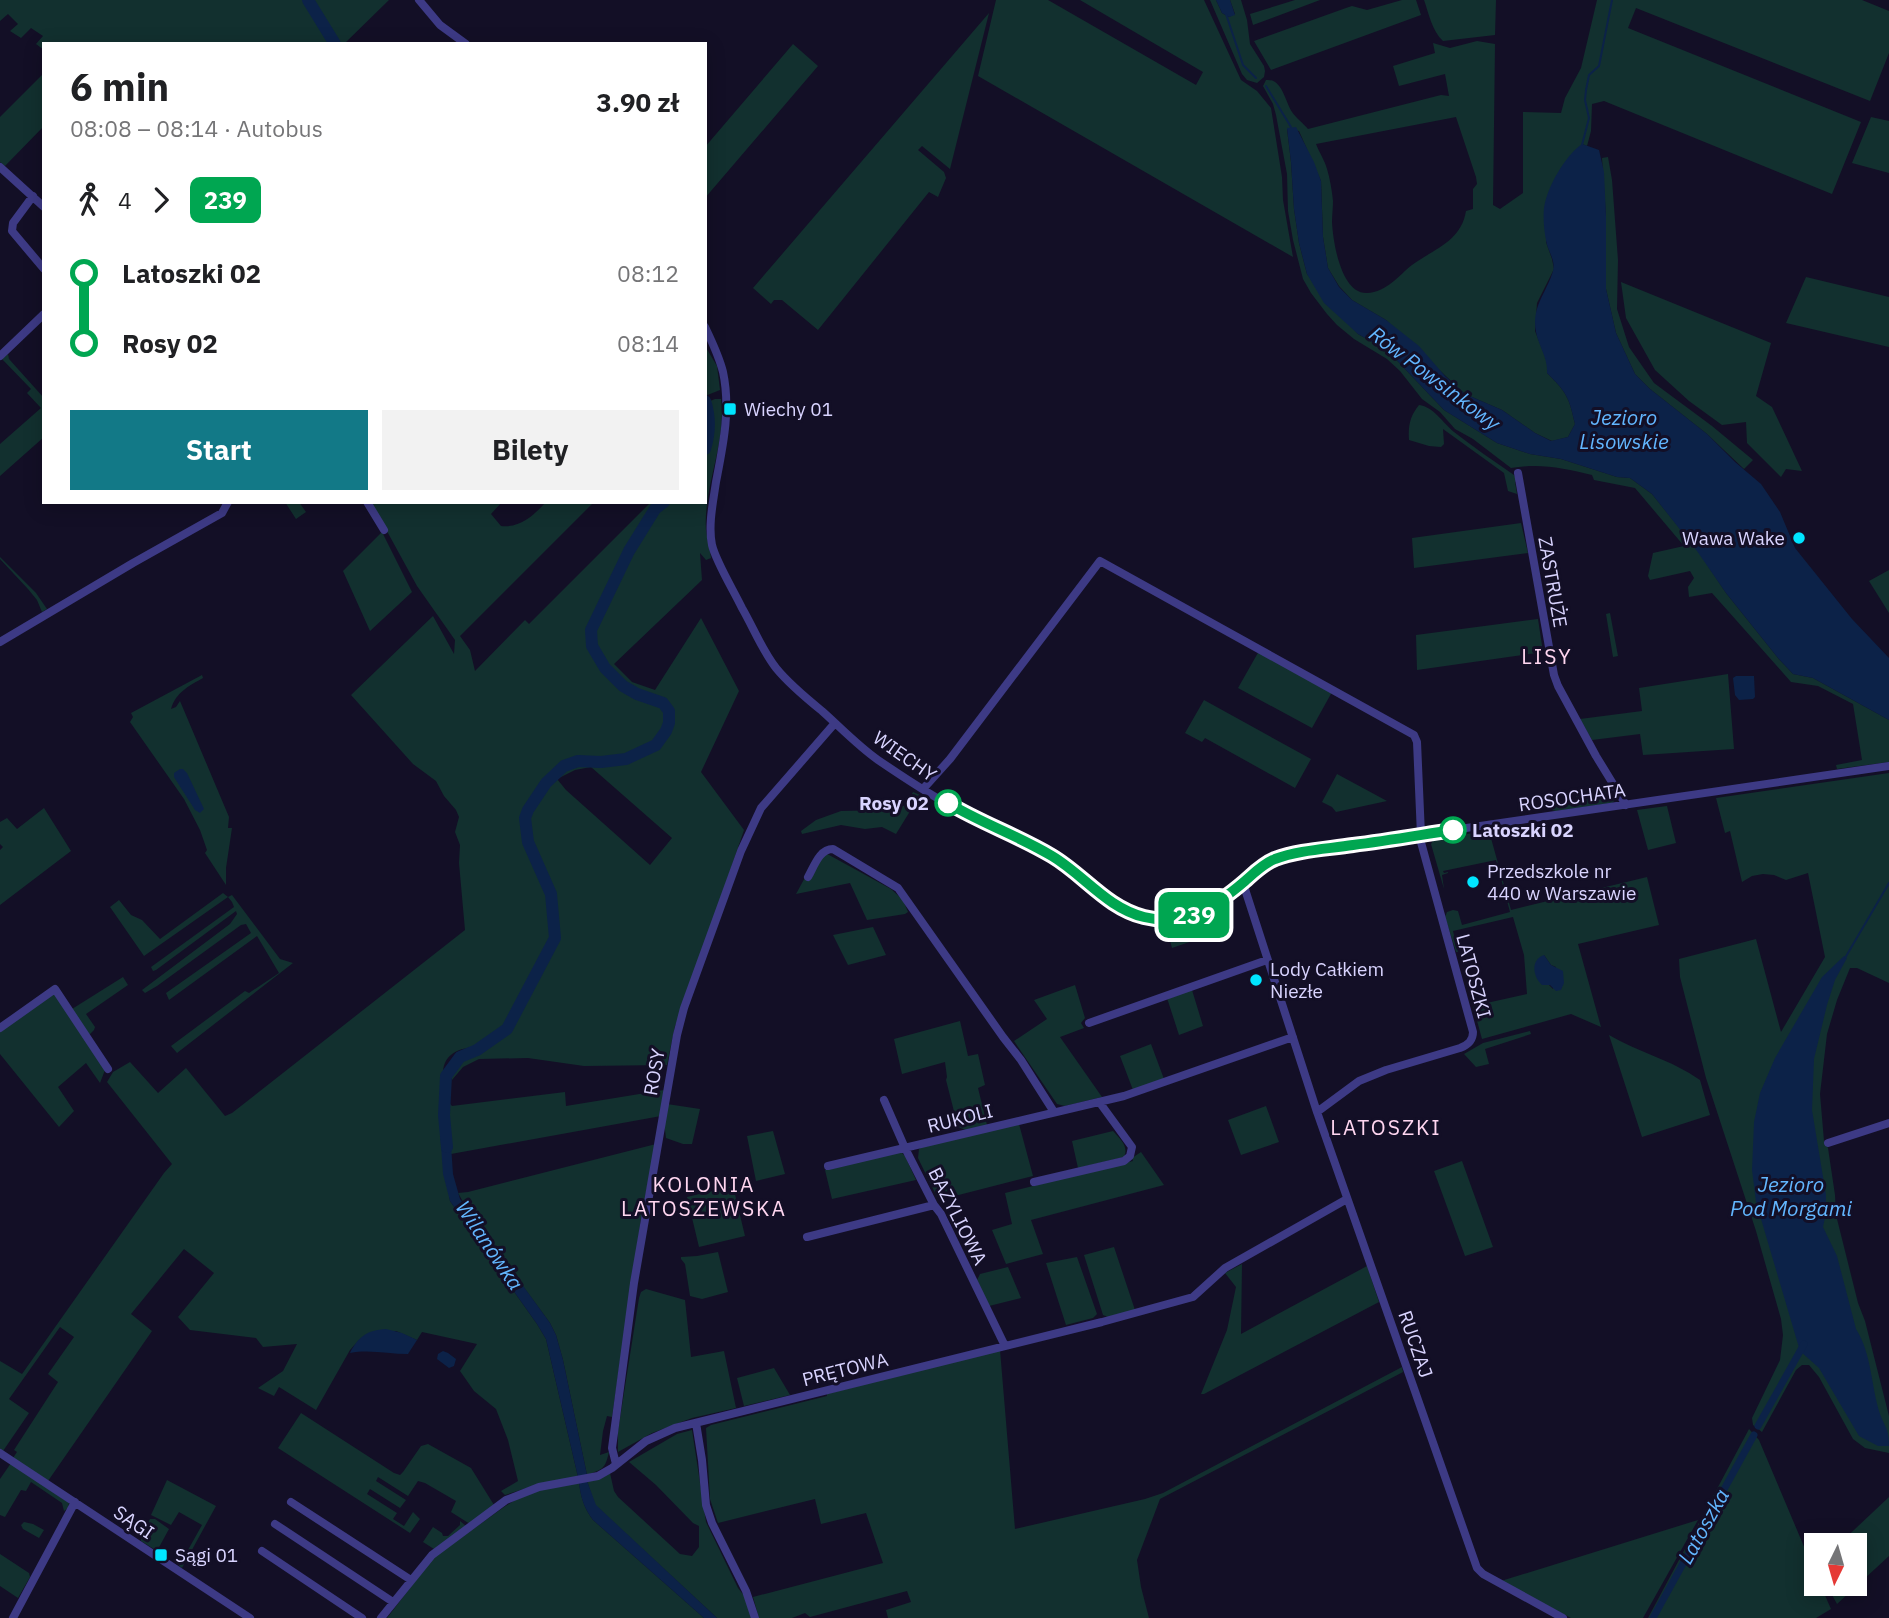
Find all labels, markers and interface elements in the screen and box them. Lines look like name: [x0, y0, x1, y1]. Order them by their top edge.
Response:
text: 6 min: [70, 62, 169, 111]
text: 3.90 zł: [596, 85, 679, 119]
text: 08:08 – 08:14 · Autobus: [70, 113, 323, 143]
icon: walk: [70, 181, 108, 219]
icon: forward: [142, 181, 180, 219]
text: 239: [204, 184, 247, 216]
text: 4: [118, 185, 132, 215]
text: Latoszki 02: [122, 256, 261, 290]
text: 08:12: [617, 258, 679, 288]
water label: Rów Powsinkowy: [1364, 320, 1507, 437]
text: Rosy 02: [122, 326, 218, 360]
text: 08:14: [617, 328, 679, 358]
place label: Wiechy 01: [744, 397, 833, 421]
marker: Wiechy 01: [722, 401, 738, 417]
water label: Jezioro Lisowskie: [1579, 403, 1669, 455]
button: Start: [70, 410, 368, 490]
button: Bilety: [382, 410, 679, 490]
place label: Wawa Wake: [1682, 526, 1785, 550]
marker: Wawa Wake: [1791, 530, 1807, 546]
street label: ZASTRUŻE: [1533, 535, 1573, 629]
district label: LISY: [1521, 642, 1573, 670]
street label: WIECHY: [869, 725, 942, 787]
street label: ROSOCHATA: [1517, 778, 1627, 816]
marker: Rosy 02: [935, 790, 961, 816]
place label: Rosy 02: [859, 791, 929, 815]
marker: Latoszki 02: [1440, 817, 1466, 843]
place label: Latoszki 02: [1472, 818, 1574, 842]
place label: Przedszkole nr 440 w Warszawie: [1487, 859, 1636, 905]
marker: Przedszkole nr 440 w Warszawie: [1465, 874, 1481, 890]
line badge: 239: [1154, 892, 1234, 938]
text: 239: [1172, 899, 1216, 931]
street label: LATOSZKI: [1451, 931, 1497, 1021]
place label: Lody Całkiem Niezłe: [1270, 957, 1384, 1003]
marker: Lody Całkiem Niezłe: [1248, 972, 1264, 988]
street label: ROSY: [638, 1046, 670, 1097]
street label: RUKOLI: [925, 1098, 995, 1138]
district label: LATOSZKI: [1330, 1113, 1442, 1141]
street label: BAZYLIOWA: [923, 1163, 993, 1269]
district label: KOLONIA LATOSZEWSKA: [621, 1170, 787, 1222]
water label: Jezioro Pod Morgami: [1730, 1170, 1853, 1222]
water label: Wilanówka: [450, 1195, 530, 1295]
street label: RUCZAJ: [1393, 1307, 1439, 1381]
street label: PRĘTOWA: [800, 1347, 890, 1391]
water label: Latoszka: [1671, 1483, 1735, 1569]
street label: SĄGI: [109, 1500, 159, 1544]
north arrow: [1804, 1533, 1867, 1596]
map controls: [1804, 1533, 1867, 1596]
place label: Sągi 01: [175, 1543, 238, 1567]
marker: Sągi 01: [153, 1547, 169, 1563]

